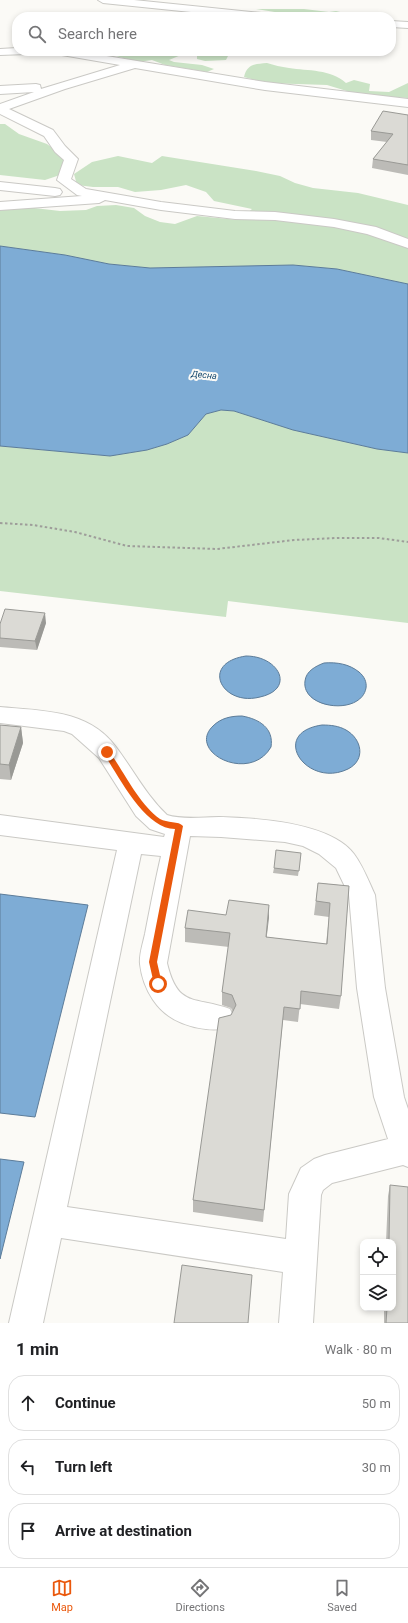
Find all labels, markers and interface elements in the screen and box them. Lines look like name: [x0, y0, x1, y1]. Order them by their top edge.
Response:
search box: [12, 12, 396, 56]
icon: search: [26, 23, 48, 45]
text: Search here: [58, 25, 137, 43]
water label: Десна: [190, 369, 217, 381]
route end: [98, 743, 116, 761]
route start: [149, 975, 167, 993]
map controls: [360, 1239, 396, 1311]
button: locate: [360, 1239, 396, 1275]
button: layers: [360, 1275, 396, 1311]
text: 1 min: [16, 1339, 59, 1359]
text: Walk · 80 m: [325, 1342, 392, 1357]
icon: ahead: [17, 1392, 39, 1414]
text: Continue: [55, 1394, 116, 1412]
text: 50 m: [362, 1396, 391, 1411]
icon: left: [17, 1456, 39, 1478]
text: Turn left: [55, 1458, 112, 1476]
text: 30 m: [362, 1460, 391, 1475]
icon: arrive: [17, 1520, 39, 1542]
text: Arrive at destination: [55, 1522, 192, 1540]
tab: Map: [51, 1577, 73, 1614]
tab: Directions: [175, 1577, 225, 1614]
tab: Saved: [327, 1577, 357, 1614]

